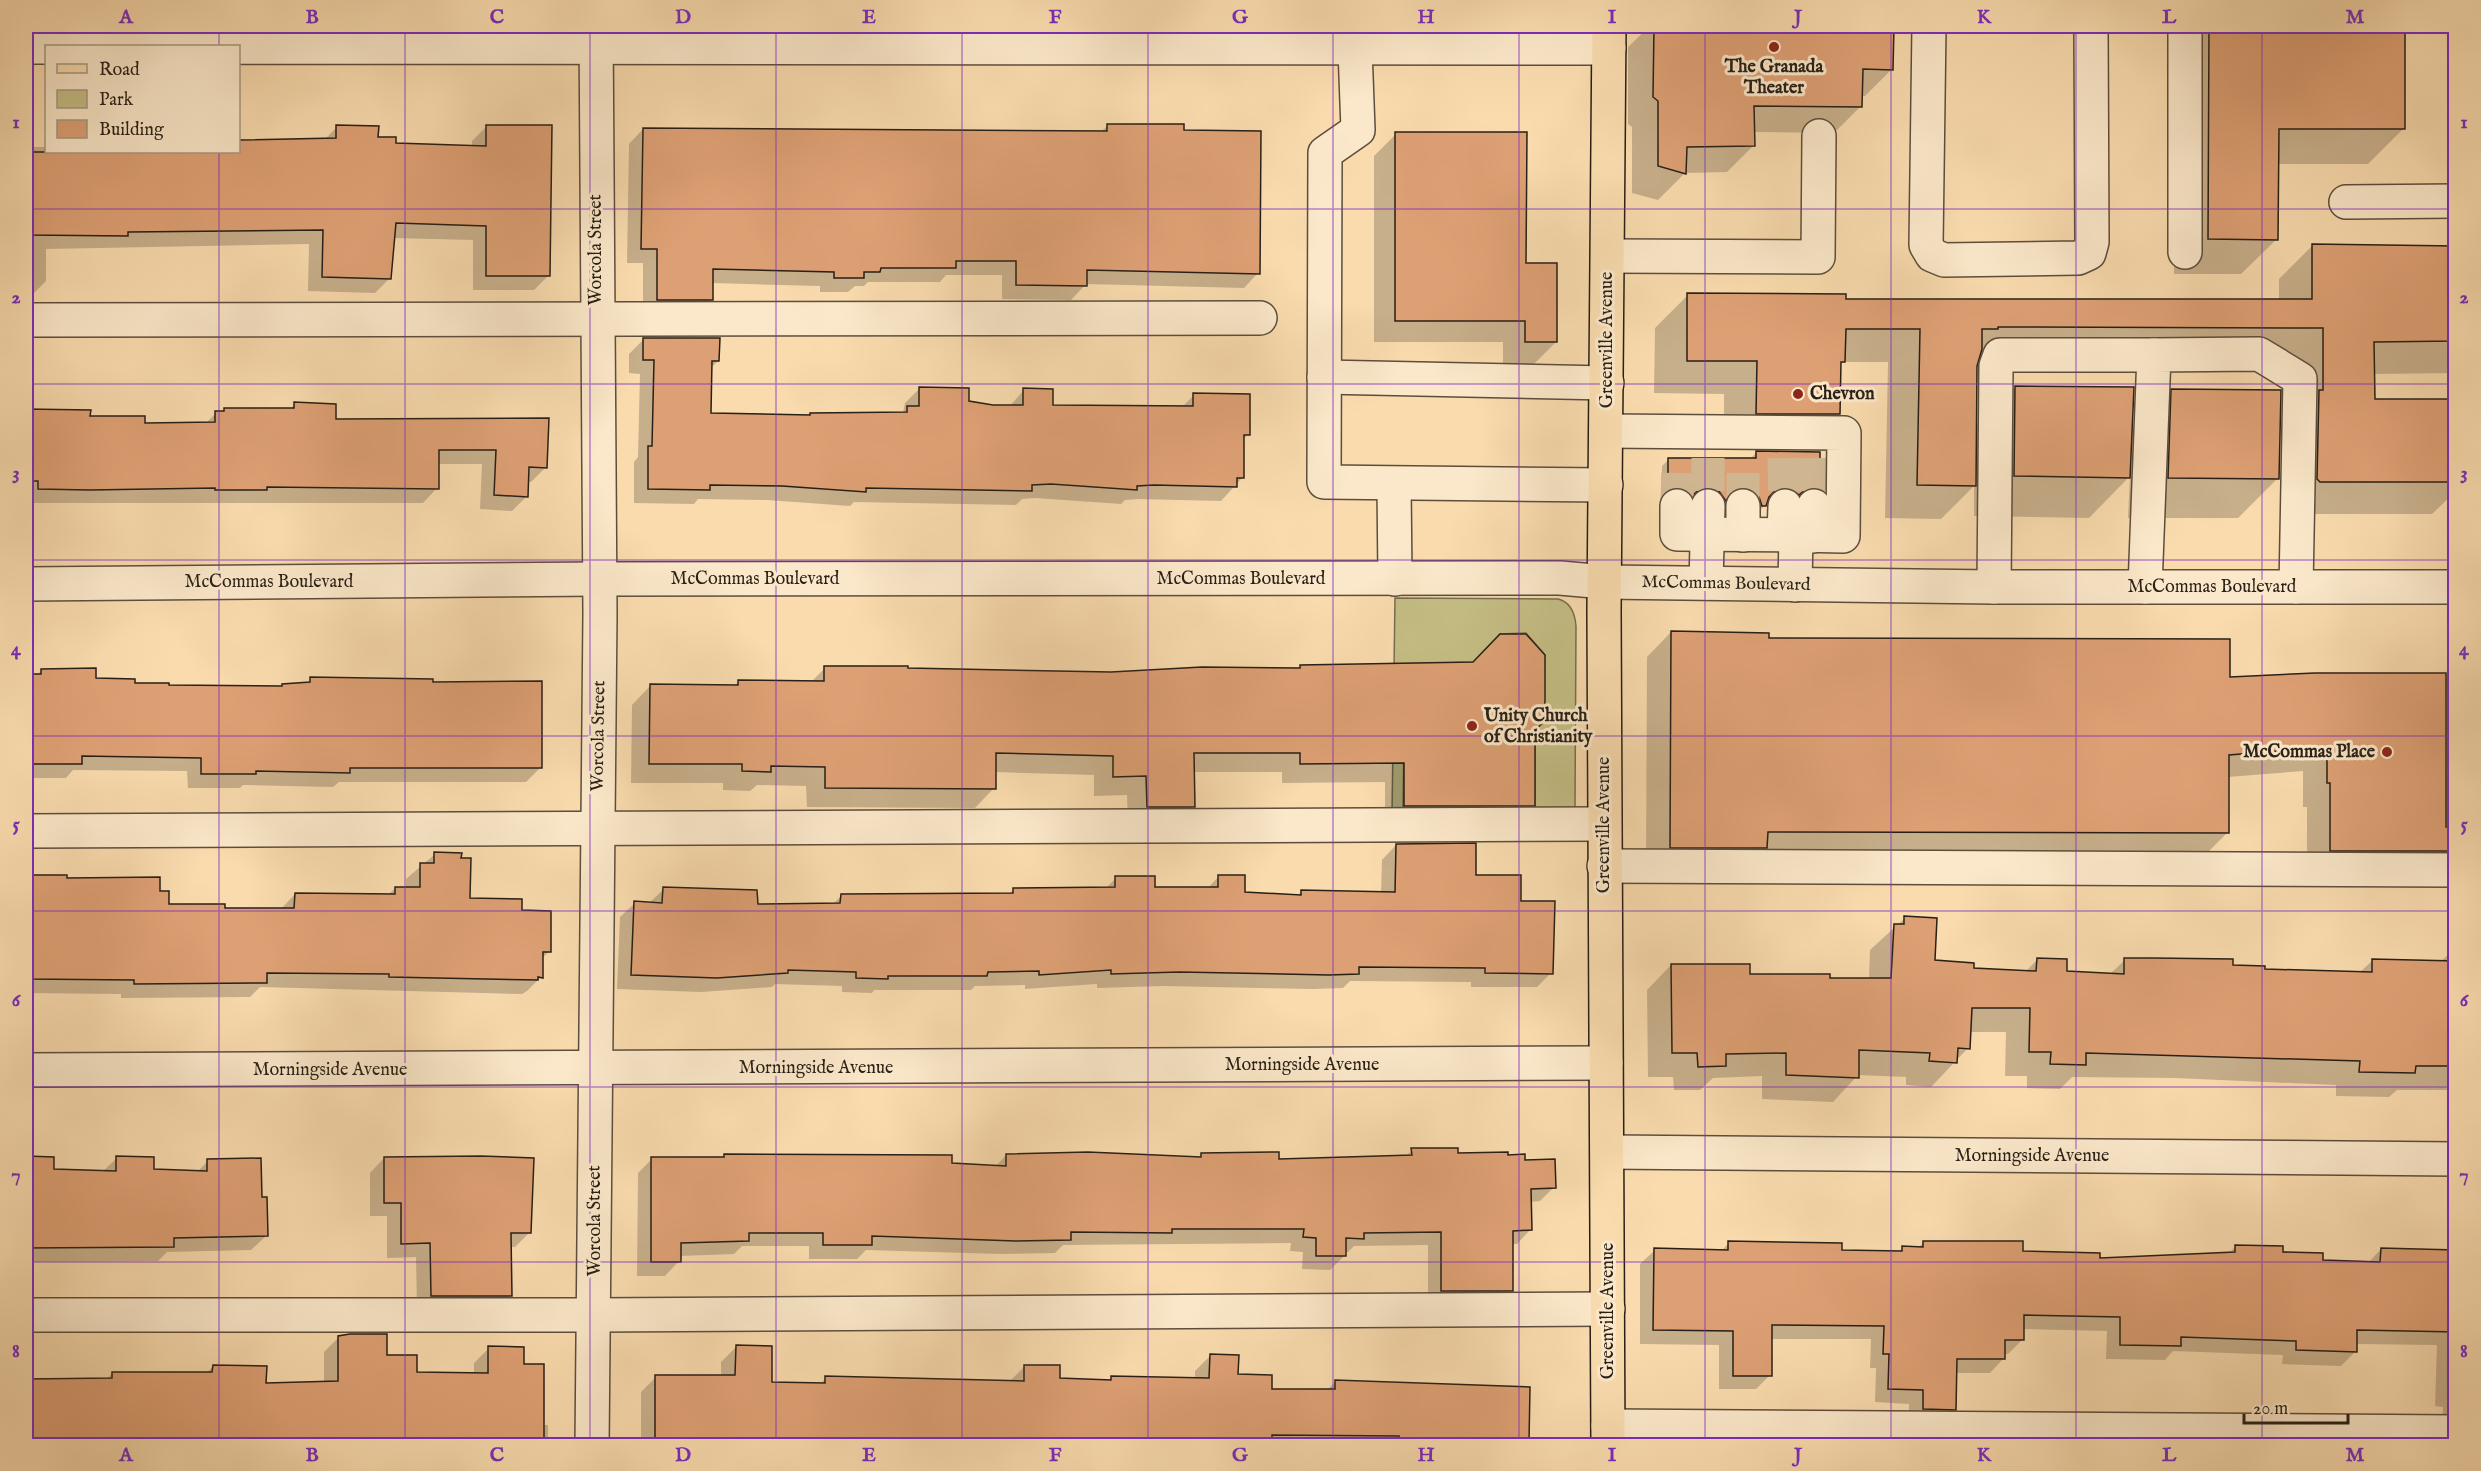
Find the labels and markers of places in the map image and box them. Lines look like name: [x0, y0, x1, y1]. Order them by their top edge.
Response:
marker: The Granada Theater: [1767, 40, 1781, 54]
place label: The Granada Theater: [1724, 56, 1824, 100]
place label: Chevron: [1810, 383, 1875, 406]
marker: Chevron: [1791, 387, 1805, 401]
place label: Unity Church of Christianity: [1483, 705, 1594, 749]
marker: Unity Church of Christianity: [1465, 719, 1479, 733]
place label: McCommas Place: [2243, 741, 2376, 764]
marker: McCommas Place: [2380, 745, 2394, 759]

